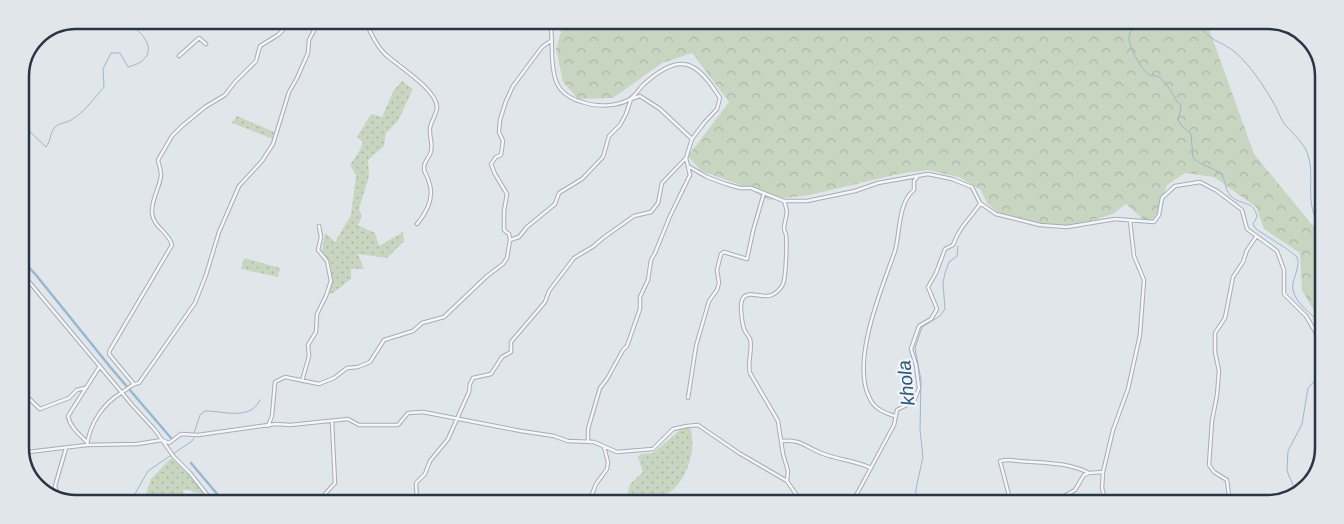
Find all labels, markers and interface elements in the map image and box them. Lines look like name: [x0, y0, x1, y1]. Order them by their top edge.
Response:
water label: khola: [893, 359, 919, 407]

